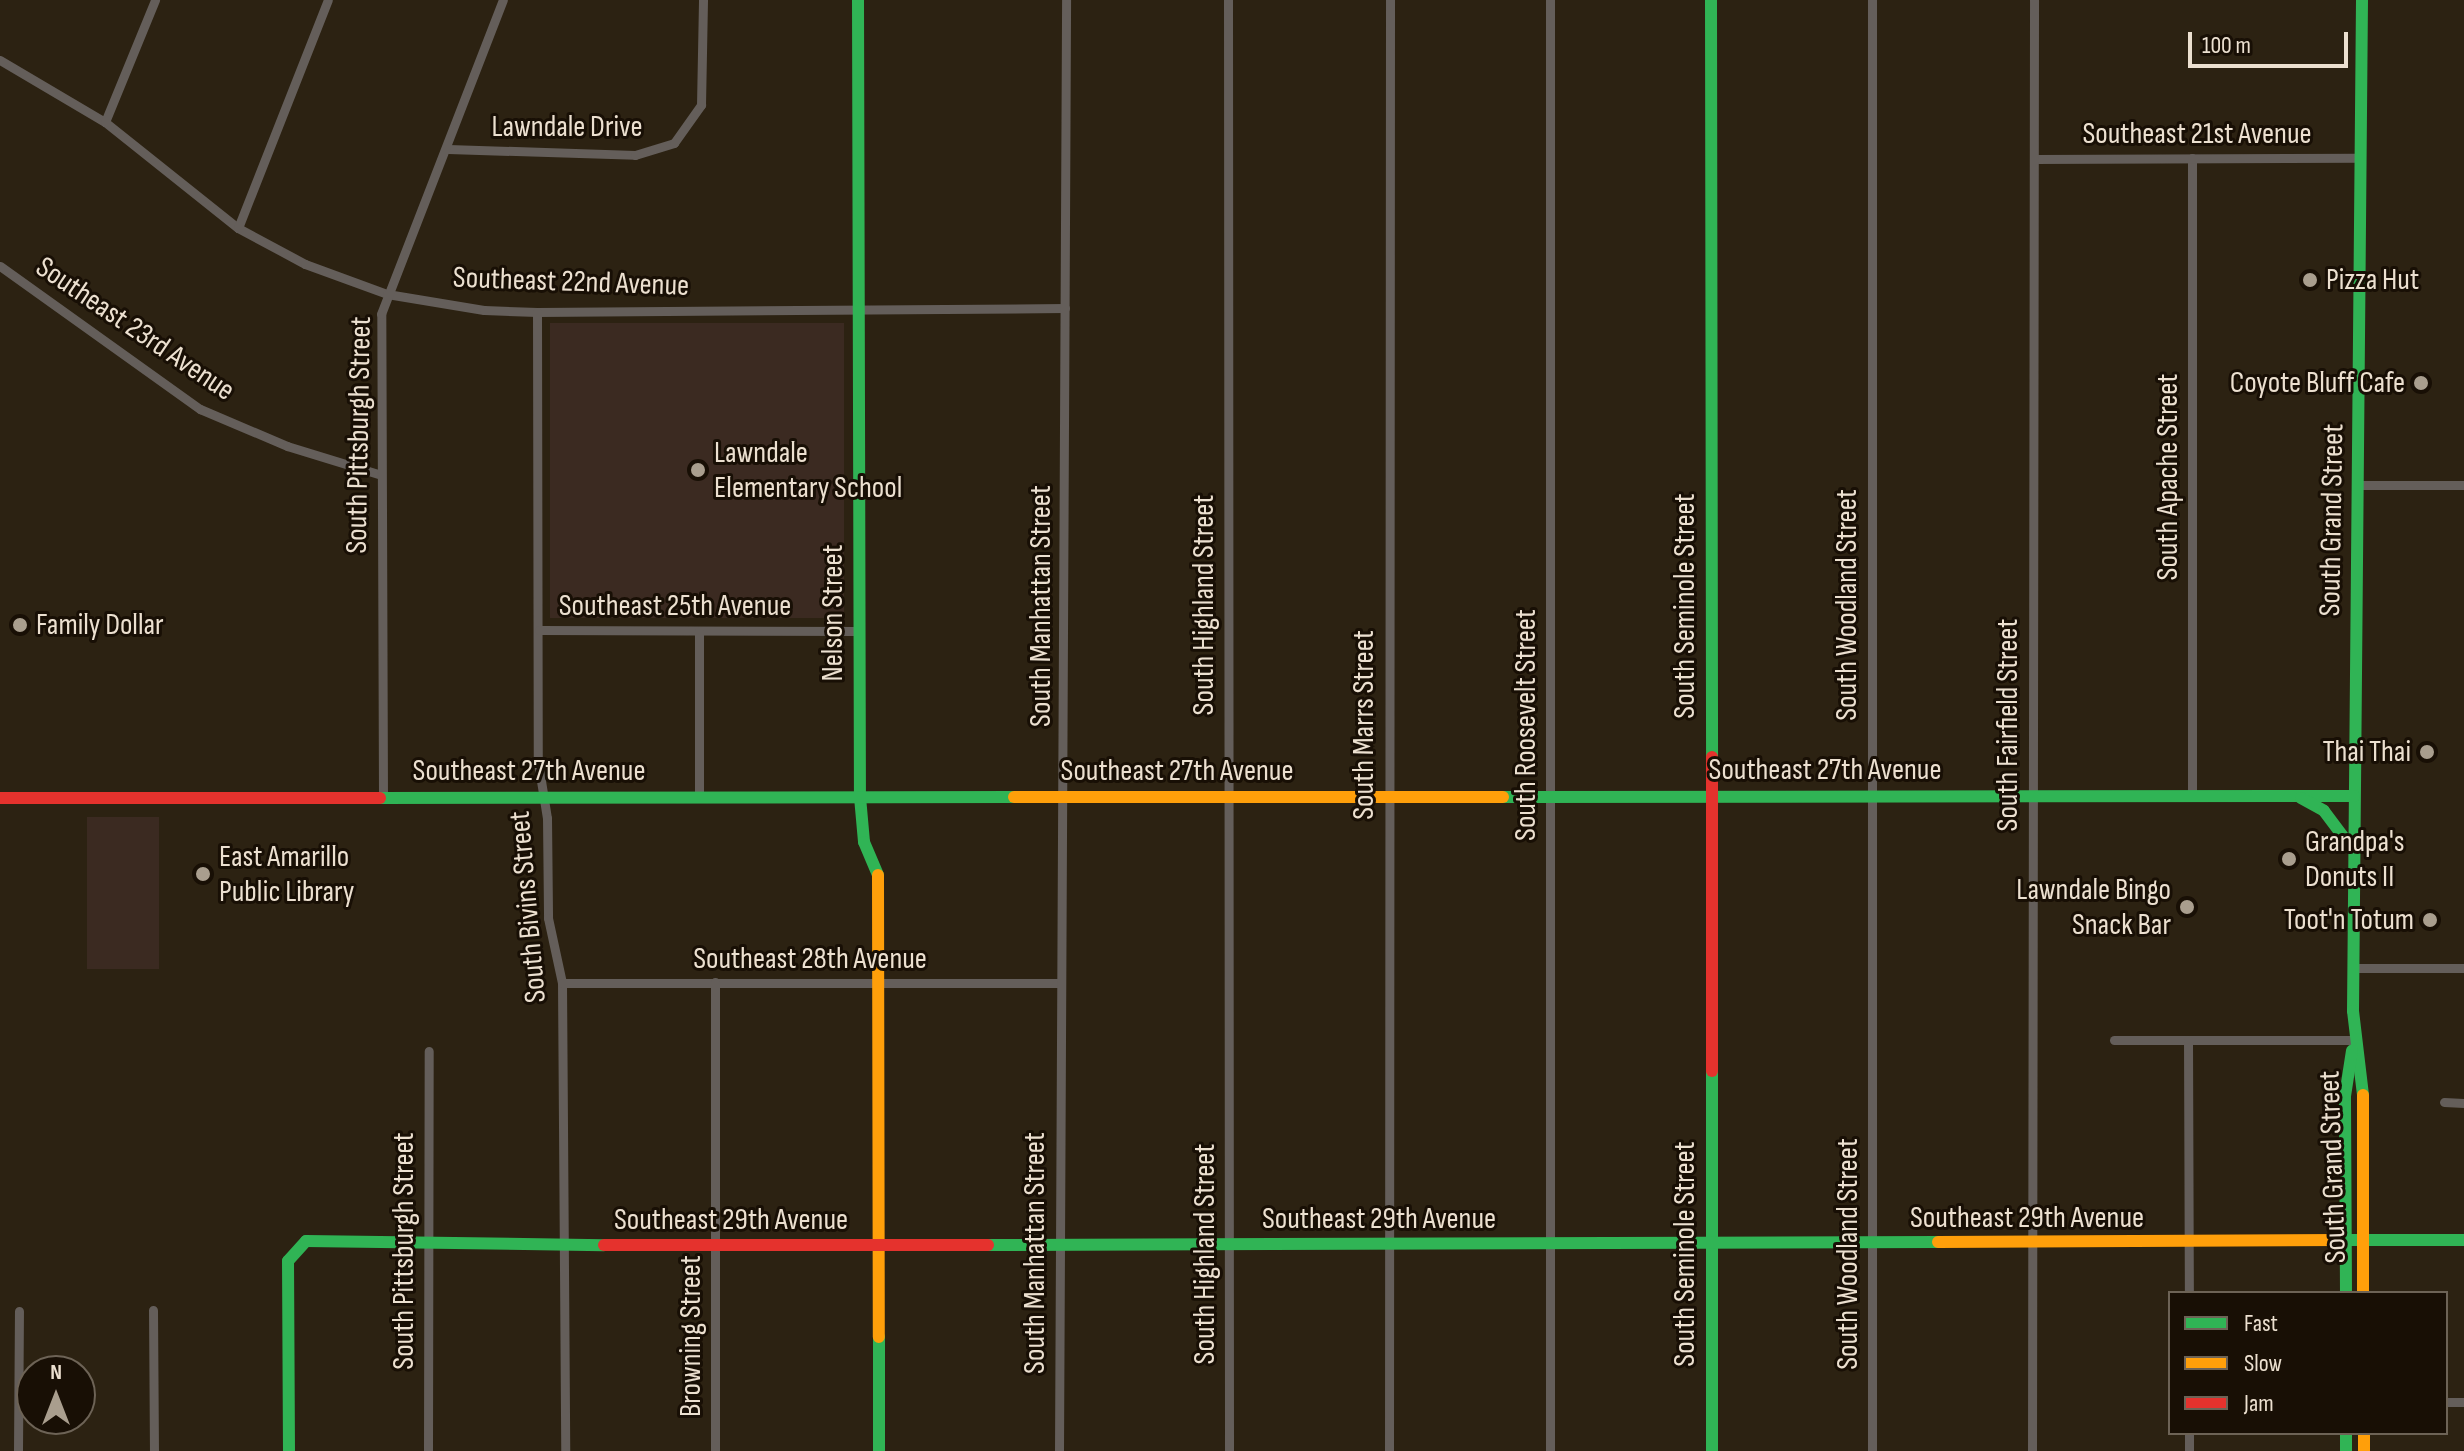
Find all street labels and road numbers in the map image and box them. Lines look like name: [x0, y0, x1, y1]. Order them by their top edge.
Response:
street label: Lawndale Drive: [491, 109, 643, 145]
street label: Southeast 21st Avenue: [2082, 116, 2312, 152]
street label: Southeast 23rd Avenue: [29, 249, 241, 409]
street label: Southeast 22nd Avenue: [452, 260, 690, 304]
street label: South Pittsburgh Street: [339, 316, 379, 554]
street label: South Apache Street: [2150, 374, 2186, 580]
street label: South Grand Street: [2312, 423, 2352, 617]
street label: South Manhattan Street: [1023, 485, 1059, 727]
street label: South Woodland Street: [1829, 489, 1865, 721]
street label: South Seminole Street: [1667, 493, 1703, 719]
street label: South Highland Street: [1186, 495, 1222, 715]
street label: Nelson Street: [815, 544, 851, 682]
street label: Southeast 25th Avenue: [559, 588, 791, 624]
street label: South Roosevelt Street: [1508, 609, 1544, 841]
street label: South Fairfield Street: [1990, 619, 2026, 831]
street label: South Marrs Street: [1346, 630, 1382, 820]
street label: Southeast 27th Avenue: [1709, 752, 1941, 788]
street label: Southeast 27th Avenue: [413, 753, 645, 789]
street label: Southeast 27th Avenue: [1061, 753, 1293, 789]
street label: South Bivins Street: [502, 810, 554, 1004]
street label: Southeast 28th Avenue: [693, 941, 927, 977]
street label: South Grand Street: [2312, 1070, 2354, 1264]
street label: South Pittsburgh Street: [386, 1132, 422, 1370]
street label: South Manhattan Street: [1017, 1132, 1053, 1374]
street label: South Woodland Street: [1830, 1138, 1866, 1370]
street label: South Seminole Street: [1667, 1141, 1703, 1367]
street label: South Highland Street: [1187, 1144, 1223, 1364]
street label: Southeast 29th Avenue: [1910, 1200, 2144, 1236]
street label: Southeast 29th Avenue: [1262, 1201, 1496, 1237]
street label: Southeast 29th Avenue: [614, 1202, 848, 1238]
street label: Browning Street: [673, 1255, 709, 1417]

